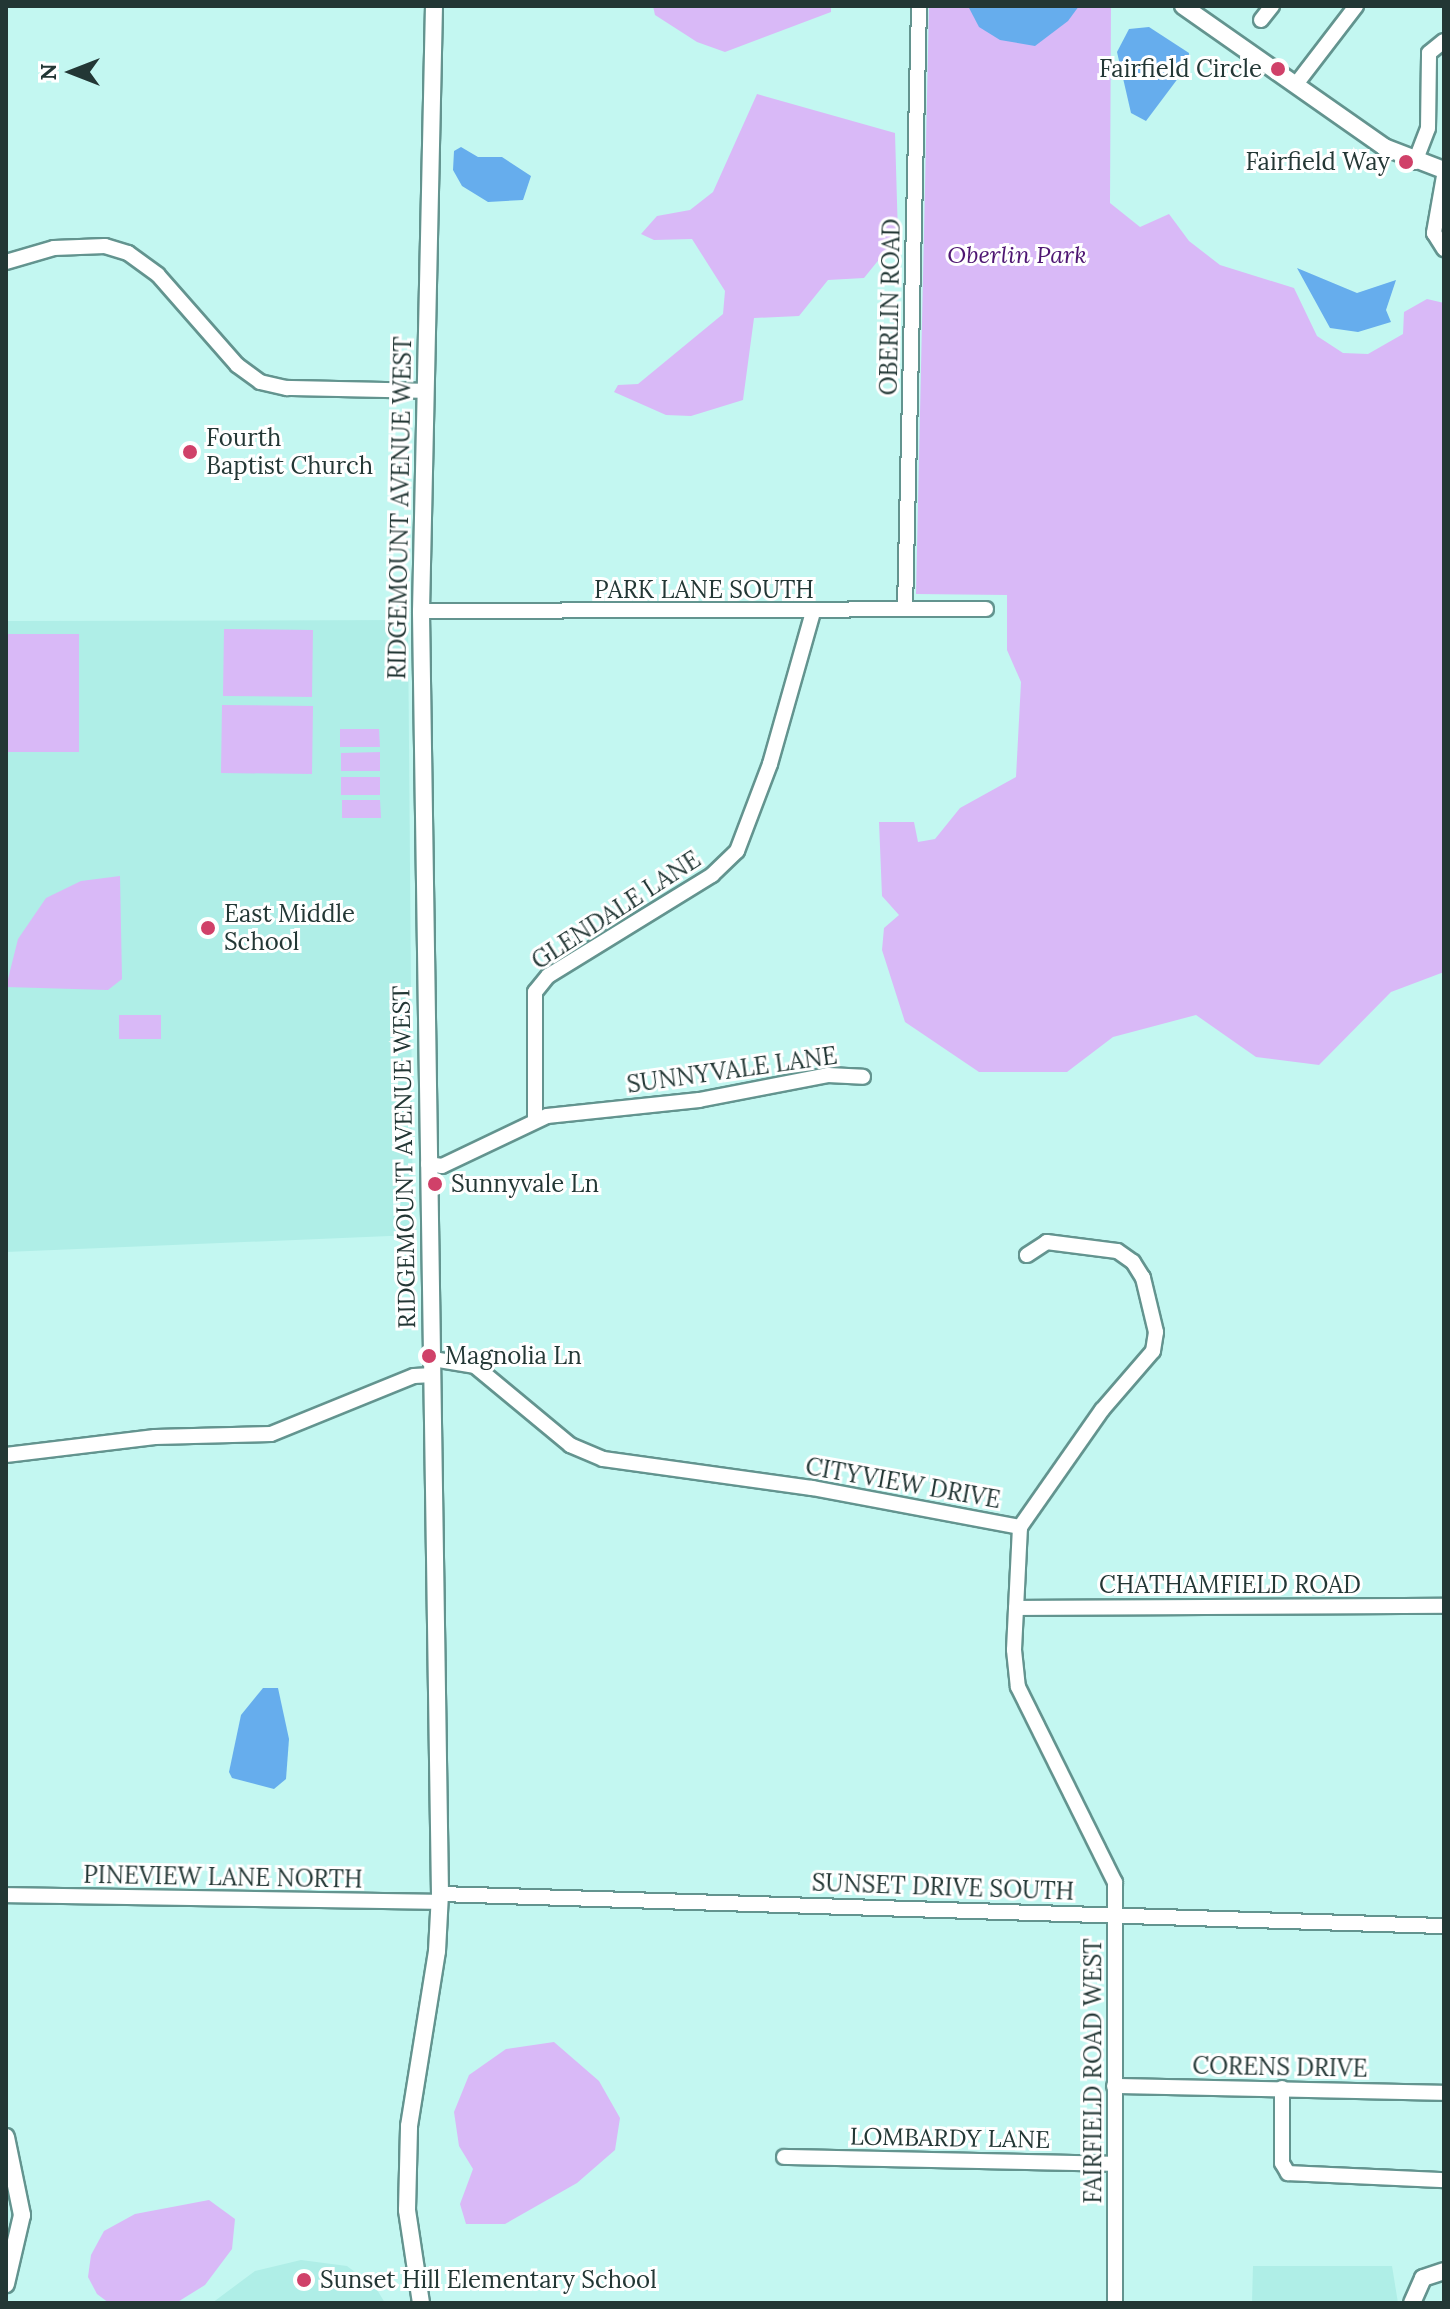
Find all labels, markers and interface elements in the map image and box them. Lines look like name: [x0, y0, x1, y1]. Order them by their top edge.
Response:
north arrow: [32, 32, 112, 112]
place label: Fairfield Circle: [1099, 55, 1262, 83]
marker: Fairfield Circle: [1269, 60, 1287, 78]
text: N: [34, 64, 62, 81]
place label: Fairfield Way: [1245, 148, 1390, 176]
marker: Fairfield Way: [1397, 153, 1415, 171]
street label: OBERLIN ROAD: [874, 218, 906, 396]
park label: Oberlin Park: [947, 241, 1087, 269]
street label: RIDGEMOUNT AVENUE WEST: [383, 336, 417, 680]
place label: Fourth Baptist Church: [206, 424, 373, 480]
marker: Fourth Baptist Church: [181, 443, 199, 461]
street label: PARK LANE SOUTH: [594, 576, 814, 604]
street label: GLENDALE LANE: [526, 845, 706, 975]
place label: East Middle School: [224, 900, 355, 956]
marker: East Middle School: [199, 919, 217, 937]
street label: RIDGEMOUNT AVENUE WEST: [387, 985, 421, 1329]
street label: SUNNYVALE LANE: [625, 1041, 839, 1099]
place label: Sunnyvale Ln: [451, 1170, 599, 1198]
marker: Sunnyvale Ln: [426, 1175, 444, 1193]
place label: Magnolia Ln: [445, 1342, 582, 1370]
marker: Magnolia Ln: [420, 1347, 438, 1365]
street label: CITYVIEW DRIVE: [803, 1452, 1003, 1514]
street label: CHATHAMFIELD ROAD: [1099, 1571, 1361, 1599]
street label: PINEVIEW LANE NORTH: [83, 1860, 363, 1894]
street label: SUNSET DRIVE SOUTH: [811, 1868, 1075, 1906]
street label: FAIRFIELD ROAD WEST: [1079, 1938, 1107, 2204]
street label: CORENS DRIVE: [1192, 2051, 1368, 2083]
street label: LOMBARDY LANE: [850, 2122, 1050, 2154]
place label: Sunset Hill Elementary School: [320, 2266, 657, 2294]
marker: Sunset Hill Elementary School: [295, 2271, 313, 2289]

